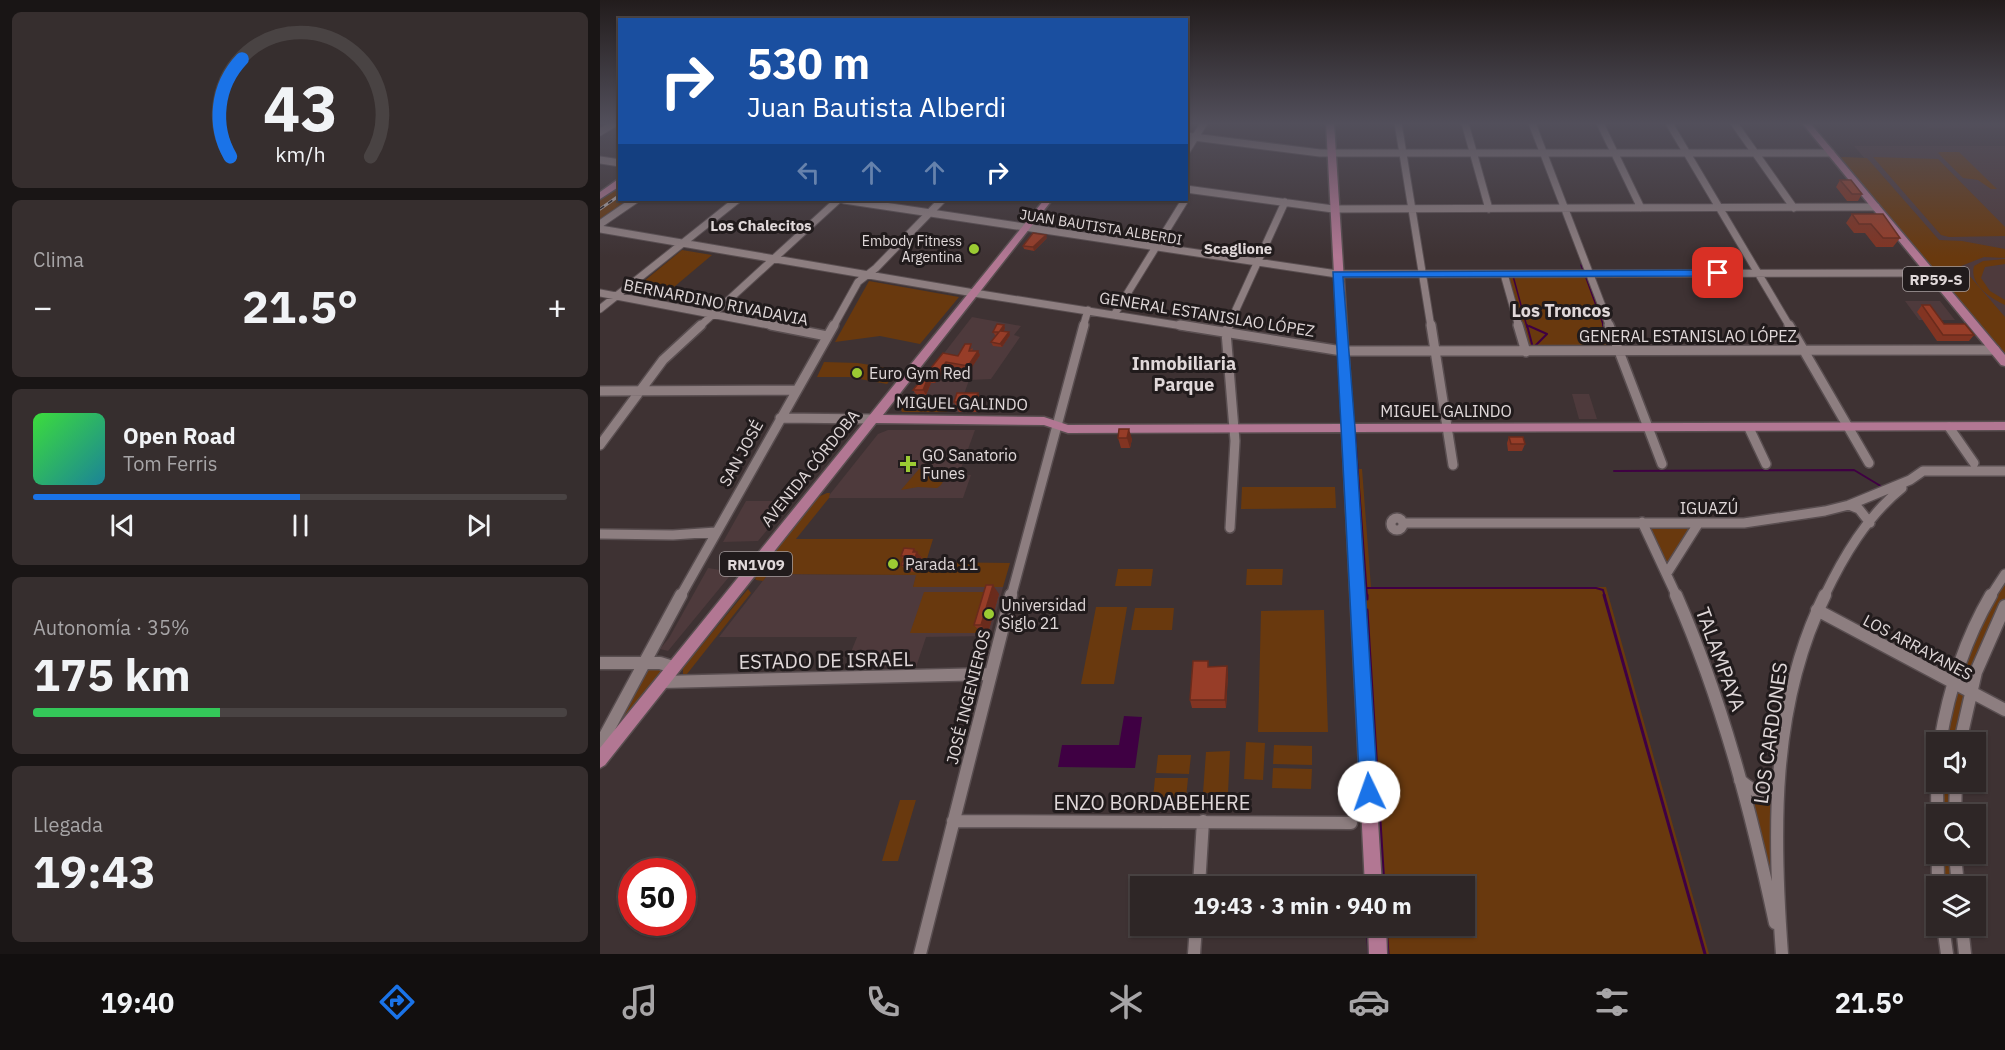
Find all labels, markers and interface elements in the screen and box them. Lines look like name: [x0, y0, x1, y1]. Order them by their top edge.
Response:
text: 530 m: [747, 36, 870, 91]
icon: right: [648, 42, 726, 120]
text: 43: [263, 67, 337, 148]
text: Juan Bautista Alberdi: [747, 89, 1006, 124]
text: km/h: [275, 141, 325, 169]
icon: left: [792, 156, 825, 189]
icon: ahead: [855, 156, 888, 189]
icon: ahead: [918, 156, 951, 189]
icon: right: [981, 156, 1014, 189]
street label: JUAN BAUTISTA ALBERDI: [1019, 205, 1183, 249]
district label: Los Chalecitos: [710, 216, 812, 235]
place label: Embody Fitness Argentina: [862, 232, 963, 266]
district label: Scaglione: [1204, 239, 1272, 258]
marker: Embody Fitness Argentina: [967, 242, 981, 256]
text: Clima: [33, 246, 84, 273]
pin: [1692, 247, 1743, 298]
icon: arrive: [1701, 256, 1734, 289]
road number: RP59-S: [1903, 267, 1969, 291]
street label: BERNARDINO RIVADAVIA: [622, 274, 810, 330]
text: 21.5°: [242, 277, 358, 335]
text: −: [33, 285, 53, 328]
text: +: [547, 285, 567, 328]
street label: GENERAL ESTANISLAO LÓPEZ: [1098, 286, 1316, 341]
district label: Los Troncos: [1511, 299, 1611, 322]
street label: GENERAL ESTANISLAO LÓPEZ: [1579, 325, 1797, 346]
district label: Inmobiliaria Parque: [1132, 352, 1236, 396]
place label: Euro Gym Red: [869, 363, 971, 383]
marker: Euro Gym Red: [850, 366, 864, 380]
street label: MIGUEL GALINDO: [896, 392, 1028, 414]
street label: MIGUEL GALINDO: [1380, 401, 1512, 421]
street label: AVENIDA CÓRDOBA: [756, 405, 863, 531]
street label: SAN JOSÉ: [714, 416, 767, 490]
text: Open Road: [123, 421, 236, 450]
place label: GO Sanatorio Funes: [922, 445, 1017, 483]
text: Tom Ferris: [123, 450, 218, 477]
marker: GO Sanatorio Funes: [899, 455, 917, 473]
street label: IGUAZÚ: [1680, 497, 1738, 518]
icon: previous: [106, 509, 139, 542]
icon: pause: [284, 509, 317, 542]
icon: next: [462, 509, 495, 542]
road number: RN1V09: [720, 552, 792, 576]
place label: Parada 11: [905, 554, 978, 574]
marker: Parada 11: [886, 557, 900, 571]
place label: Universidad Siglo 21: [1001, 595, 1086, 633]
street label: TALAMPAYA: [1690, 603, 1752, 715]
marker: Universidad Siglo 21: [982, 607, 996, 621]
street label: LOS ARRAYANES: [1860, 610, 1976, 684]
text: Autonomía · 35%: [33, 614, 190, 641]
street label: JOSÉ INGENIEROS: [941, 627, 994, 766]
text: 175 km: [33, 645, 191, 703]
street label: ESTADO DE ISRAEL: [738, 645, 914, 675]
street label: LOS CARDONES: [1747, 660, 1793, 806]
map controls: [1926, 732, 1986, 936]
button: sound: [1926, 732, 1986, 792]
position arrow: [1337, 760, 1401, 824]
street label: ENZO BORDABEHERE: [1054, 789, 1250, 816]
button: search: [1926, 804, 1986, 864]
text: Llegada: [33, 811, 103, 838]
text: 19:43: [33, 842, 156, 900]
speed limit sign: 50: [618, 858, 696, 936]
button: layers: [1926, 876, 1986, 936]
text: 19:43 · 3 min · 940 m: [1193, 891, 1412, 920]
icon: directions: [376, 981, 418, 1023]
icon: music: [619, 981, 661, 1023]
icon: phone: [862, 981, 904, 1023]
icon: climate: [1105, 981, 1147, 1023]
icon: car: [1348, 981, 1390, 1023]
icon: filters: [1591, 981, 1633, 1023]
text: 19:40: [101, 985, 174, 1020]
text: 21.5°: [1835, 985, 1904, 1020]

